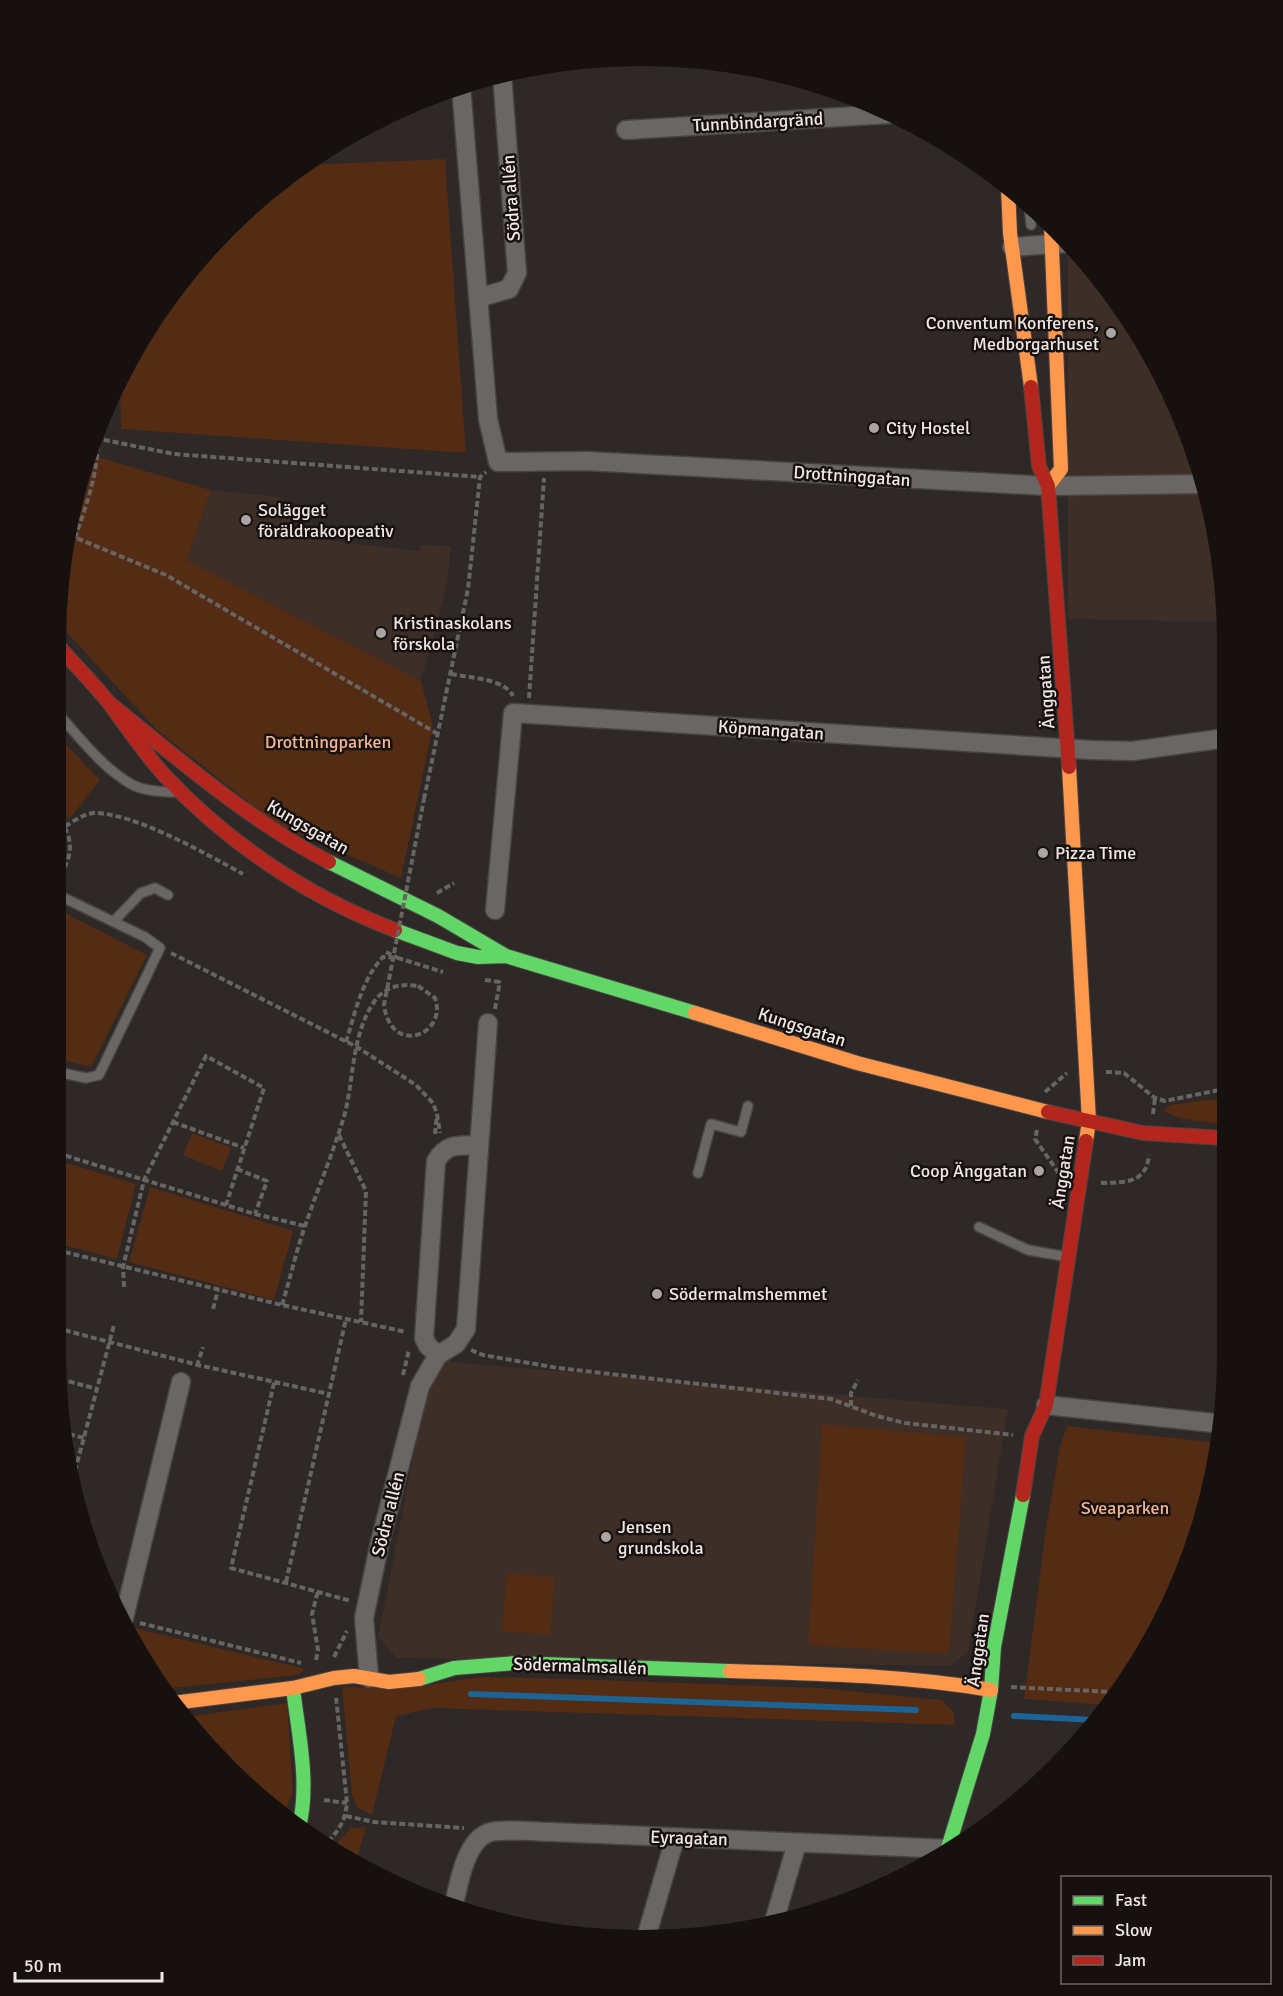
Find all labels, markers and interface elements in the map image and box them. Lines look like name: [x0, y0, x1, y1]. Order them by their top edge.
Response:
street label: Tunnbindargränd: [692, 108, 824, 136]
street label: Södra allén: [497, 154, 525, 242]
place label: Conventum Konferens, Medborgarhuset: [926, 312, 1099, 355]
marker: Conventum Konferens, Medborgarhuset: [1104, 326, 1118, 340]
place label: City Hostel: [886, 417, 970, 439]
marker: City Hostel: [867, 421, 881, 435]
street label: Drottninggatan: [793, 461, 911, 491]
place label: Solägget föräldrakoopeativ: [258, 499, 394, 542]
marker: Solägget föräldrakoopeativ: [239, 513, 253, 527]
place label: Kristinaskolans förskola: [393, 612, 512, 655]
marker: Kristinaskolans förskola: [374, 626, 388, 640]
street label: Änggatan: [1032, 654, 1060, 730]
street label: Köpmangatan: [717, 715, 825, 745]
park label: Drottningparken: [265, 731, 391, 753]
street label: Kungsgatan: [263, 795, 353, 859]
place label: Pizza Time: [1055, 842, 1136, 864]
marker: Pizza Time: [1036, 846, 1050, 860]
street label: Kungsgatan: [755, 1002, 849, 1052]
street label: Änggatan: [1046, 1134, 1080, 1210]
place label: Coop Änggatan: [910, 1160, 1027, 1182]
marker: Coop Änggatan: [1032, 1164, 1046, 1178]
place label: Södermalmshemmet: [669, 1283, 827, 1305]
marker: Södermalmshemmet: [650, 1287, 664, 1301]
street label: Södra allén: [367, 1469, 409, 1559]
park label: Sveaparken: [1081, 1497, 1169, 1519]
place label: Jensen grundskola: [618, 1516, 704, 1559]
marker: Jensen grundskola: [599, 1530, 613, 1544]
street label: Änggatan: [962, 1612, 994, 1688]
street label: Södermalmsallén: [513, 1653, 647, 1679]
street label: Eyragatan: [650, 1826, 728, 1850]
legend: [1061, 1876, 1271, 1984]
text: Fast: [1115, 1889, 1147, 1911]
text: Slow: [1115, 1919, 1152, 1941]
scale bar: [15, 1945, 162, 1983]
text: Jam: [1115, 1949, 1146, 1971]
text: 50 m: [24, 1955, 62, 1977]

